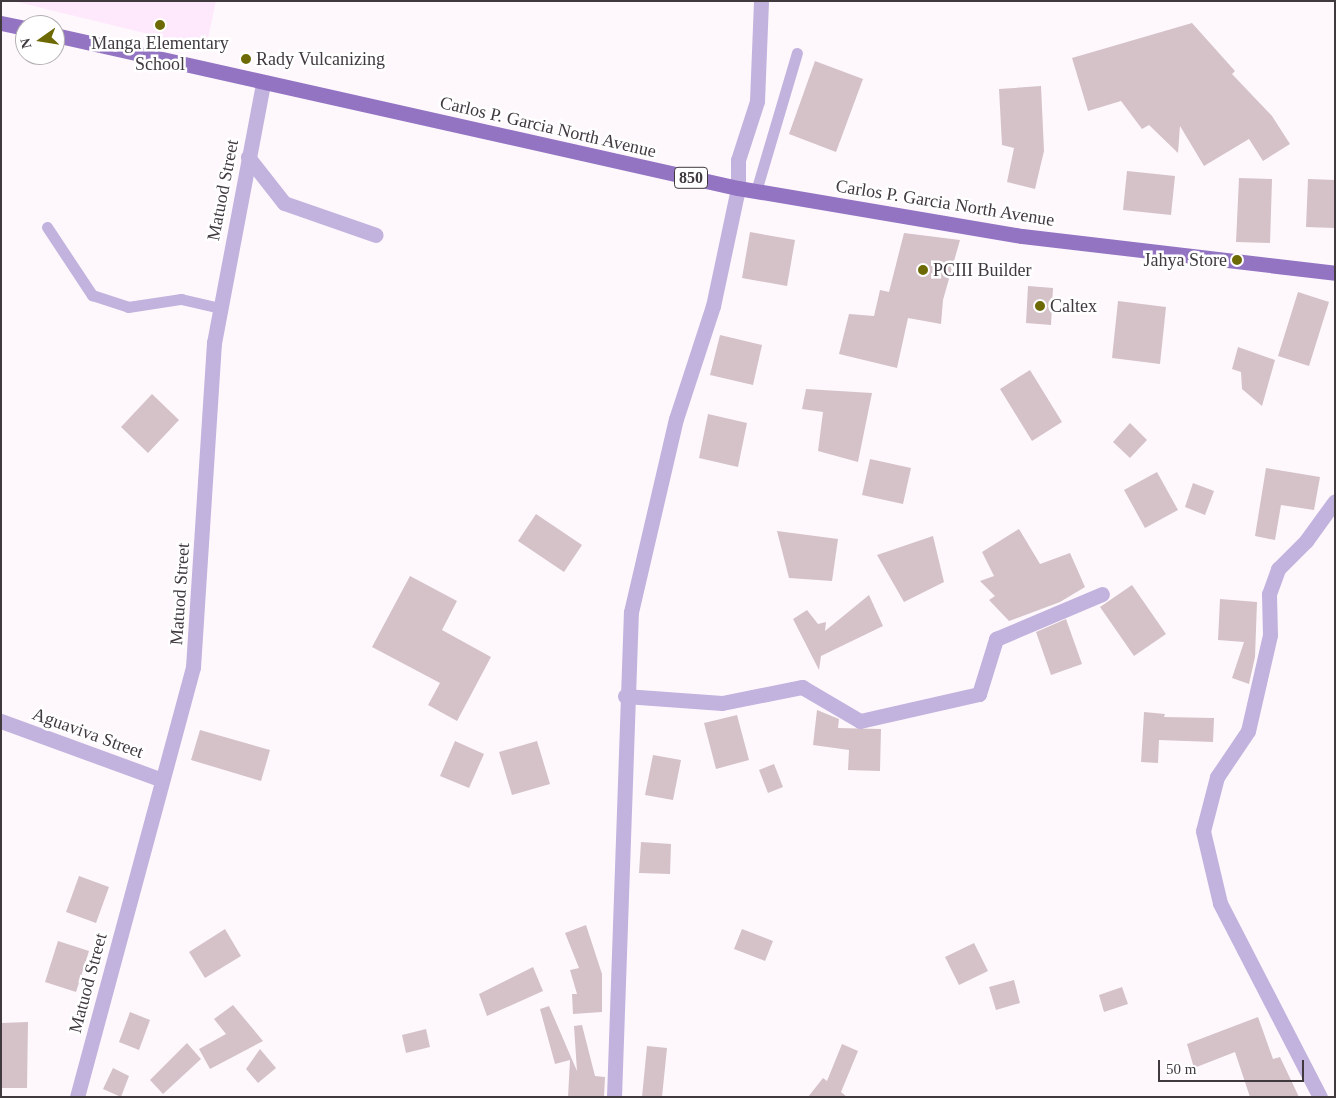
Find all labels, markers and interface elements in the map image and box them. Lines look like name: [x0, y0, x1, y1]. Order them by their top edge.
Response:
north arrow: [15, 15, 65, 65]
marker: Manga Elementary School: [154, 19, 166, 31]
place label: Manga Elementary School: [91, 33, 229, 76]
text: N: [17, 37, 34, 50]
place label: Rady Vulcanizing: [256, 48, 385, 70]
marker: Rady Vulcanizing: [240, 53, 252, 65]
street label: Carlos P. Garcia North Avenue: [437, 91, 659, 163]
street label: Matuod Street: [203, 138, 243, 242]
road number: 850: [674, 164, 708, 192]
street label: Carlos P. Garcia North Avenue: [834, 175, 1056, 231]
place label: Jahya Store: [1144, 249, 1227, 271]
marker: Jahya Store: [1231, 254, 1243, 266]
place label: PCIII Builder: [933, 259, 1031, 281]
marker: PCIII Builder: [917, 264, 929, 276]
place label: Caltex: [1050, 295, 1097, 317]
marker: Caltex: [1034, 300, 1046, 312]
street label: Matuod Street: [166, 542, 194, 646]
street label: Aguaviva Street: [30, 703, 146, 763]
street label: Matuod Street: [64, 931, 112, 1035]
scale bar: [1161, 1050, 1307, 1082]
text: 50 m: [1166, 1061, 1196, 1077]

